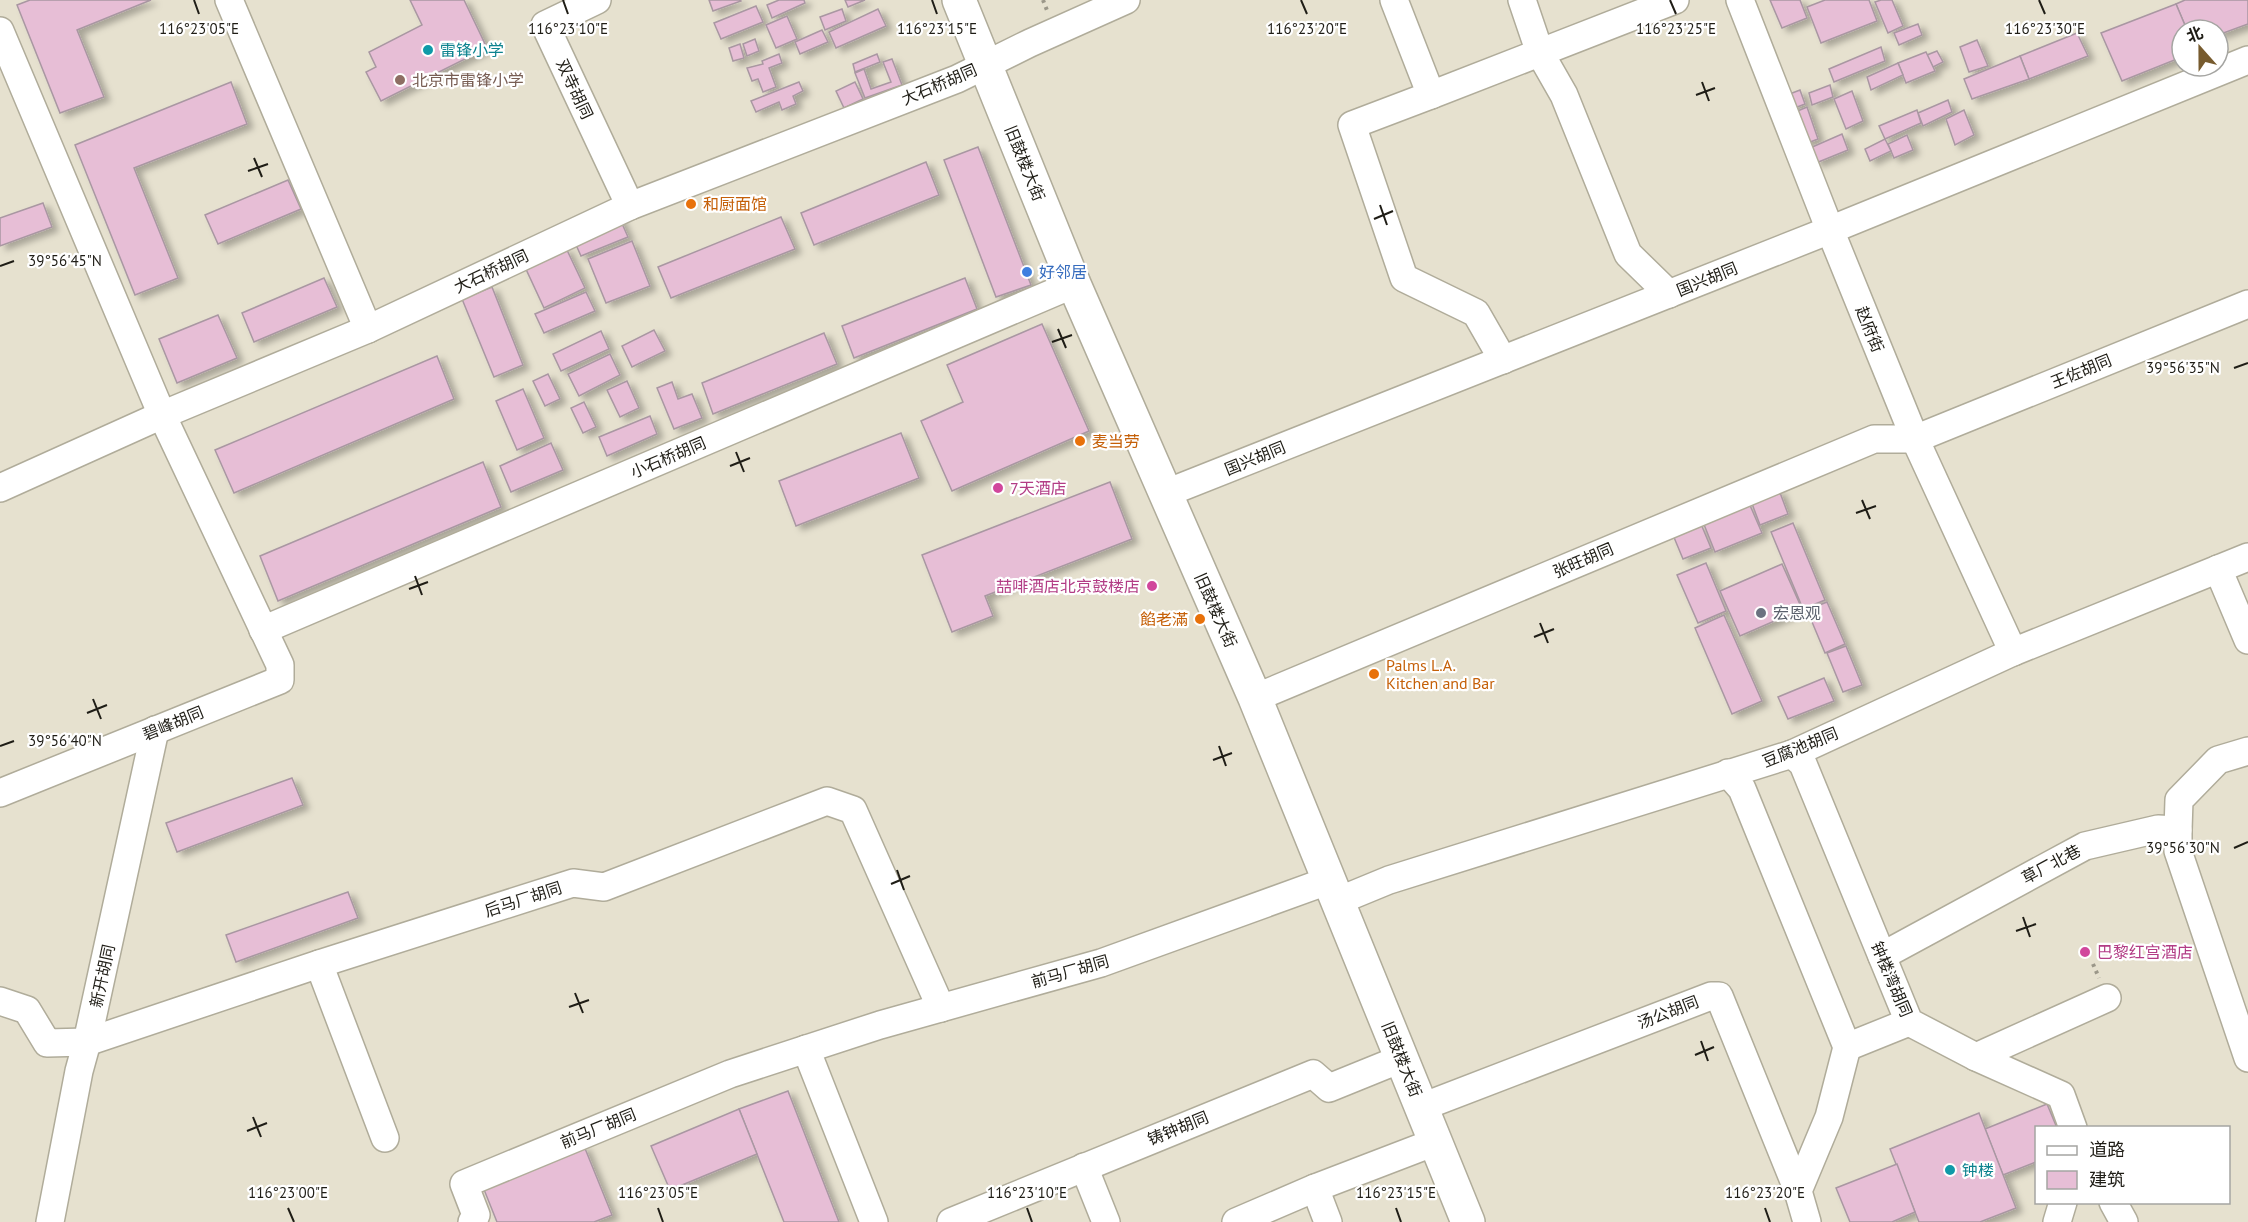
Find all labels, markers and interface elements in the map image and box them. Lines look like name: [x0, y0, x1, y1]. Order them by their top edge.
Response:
north arrow: [2170, 18, 2230, 78]
text: 116°23'05"E: [159, 19, 239, 38]
text: 116°23'10"E: [528, 19, 608, 38]
text: 116°23'15"E: [897, 19, 977, 38]
text: 116°23'20"E: [1267, 19, 1347, 38]
text: 116°23'25"E: [1636, 19, 1716, 38]
text: 116°23'30"E: [2005, 19, 2085, 38]
text: 北: [2184, 22, 2206, 46]
place label: 雷锋小学: [440, 40, 504, 60]
marker: 雷锋小学: [421, 43, 435, 57]
street label: 双寺胡同: [552, 56, 598, 122]
street label: 大石桥胡同: [898, 59, 980, 109]
place label: 北京市雷锋小学: [412, 70, 524, 90]
marker: 北京市雷锋小学: [393, 73, 407, 87]
street label: 旧鼓楼大街: [1001, 122, 1049, 204]
place label: 和厨面馆: [703, 194, 767, 214]
marker: 和厨面馆: [684, 197, 698, 211]
street label: 大石桥胡同: [451, 245, 531, 297]
text: 39°56'45"N: [28, 251, 102, 270]
street label: 国兴胡同: [1674, 258, 1740, 300]
place label: 好邻居: [1039, 262, 1087, 282]
marker: 好邻居: [1020, 265, 1034, 279]
street label: 赵府街: [1852, 303, 1888, 355]
street label: 王佐胡同: [2048, 350, 2114, 392]
text: 39°56'35"N: [2146, 358, 2220, 377]
place label: 麦当劳: [1092, 431, 1140, 451]
street label: 小石桥胡同: [627, 432, 709, 482]
marker: 麦当劳: [1073, 434, 1087, 448]
street label: 国兴胡同: [1222, 437, 1288, 479]
place label: 7天酒店: [1010, 478, 1067, 498]
marker: 7天酒店: [991, 481, 1005, 495]
street label: 张旺胡同: [1550, 538, 1616, 582]
street label: 旧鼓楼大街: [1191, 569, 1241, 651]
place label: 喆啡酒店北京鼓楼店: [996, 576, 1140, 596]
marker: 喆啡酒店北京鼓楼店: [1145, 579, 1159, 593]
place label: 宏恩观: [1773, 603, 1821, 623]
marker: 宏恩观: [1754, 606, 1768, 620]
place label: 餡老滿: [1140, 609, 1188, 629]
marker: 餡老滿: [1193, 612, 1207, 626]
place label: Palms L.A. Kitchen and Bar: [1386, 655, 1495, 693]
marker: Palms L.A. Kitchen and Bar: [1367, 667, 1381, 681]
street label: 碧峰胡同: [140, 702, 206, 744]
street label: 豆腐池胡同: [1759, 723, 1841, 771]
text: 39°56'40"N: [28, 731, 102, 750]
text: 39°56'30"N: [2146, 838, 2220, 857]
street label: 草厂北巷: [2018, 840, 2084, 888]
street label: 后马厂胡同: [482, 877, 564, 921]
street label: 钟楼湾胡同: [1867, 938, 1917, 1020]
place label: 巴黎红宫酒店: [2097, 942, 2193, 962]
street label: 新开胡同: [86, 943, 118, 1009]
marker: 巴黎红宫酒店: [2078, 945, 2092, 959]
street label: 前马厂胡同: [1029, 950, 1111, 992]
street label: 汤公胡同: [1635, 991, 1701, 1033]
street label: 旧鼓楼大街: [1378, 1018, 1426, 1100]
street label: 前马厂胡同: [557, 1104, 639, 1152]
street label: 铸钟胡同: [1145, 1107, 1211, 1149]
legend: [2035, 1126, 2230, 1204]
text: 道路: [2089, 1138, 2125, 1161]
place label: 钟楼: [1962, 1160, 1994, 1180]
marker: 钟楼: [1943, 1163, 1957, 1177]
text: 建筑: [2089, 1168, 2125, 1191]
text: 116°23'00"E: [248, 1183, 328, 1202]
text: 116°23'05"E: [618, 1183, 698, 1202]
text: 116°23'10"E: [987, 1183, 1067, 1202]
text: 116°23'15"E: [1356, 1183, 1436, 1202]
text: 116°23'20"E: [1725, 1183, 1805, 1202]

